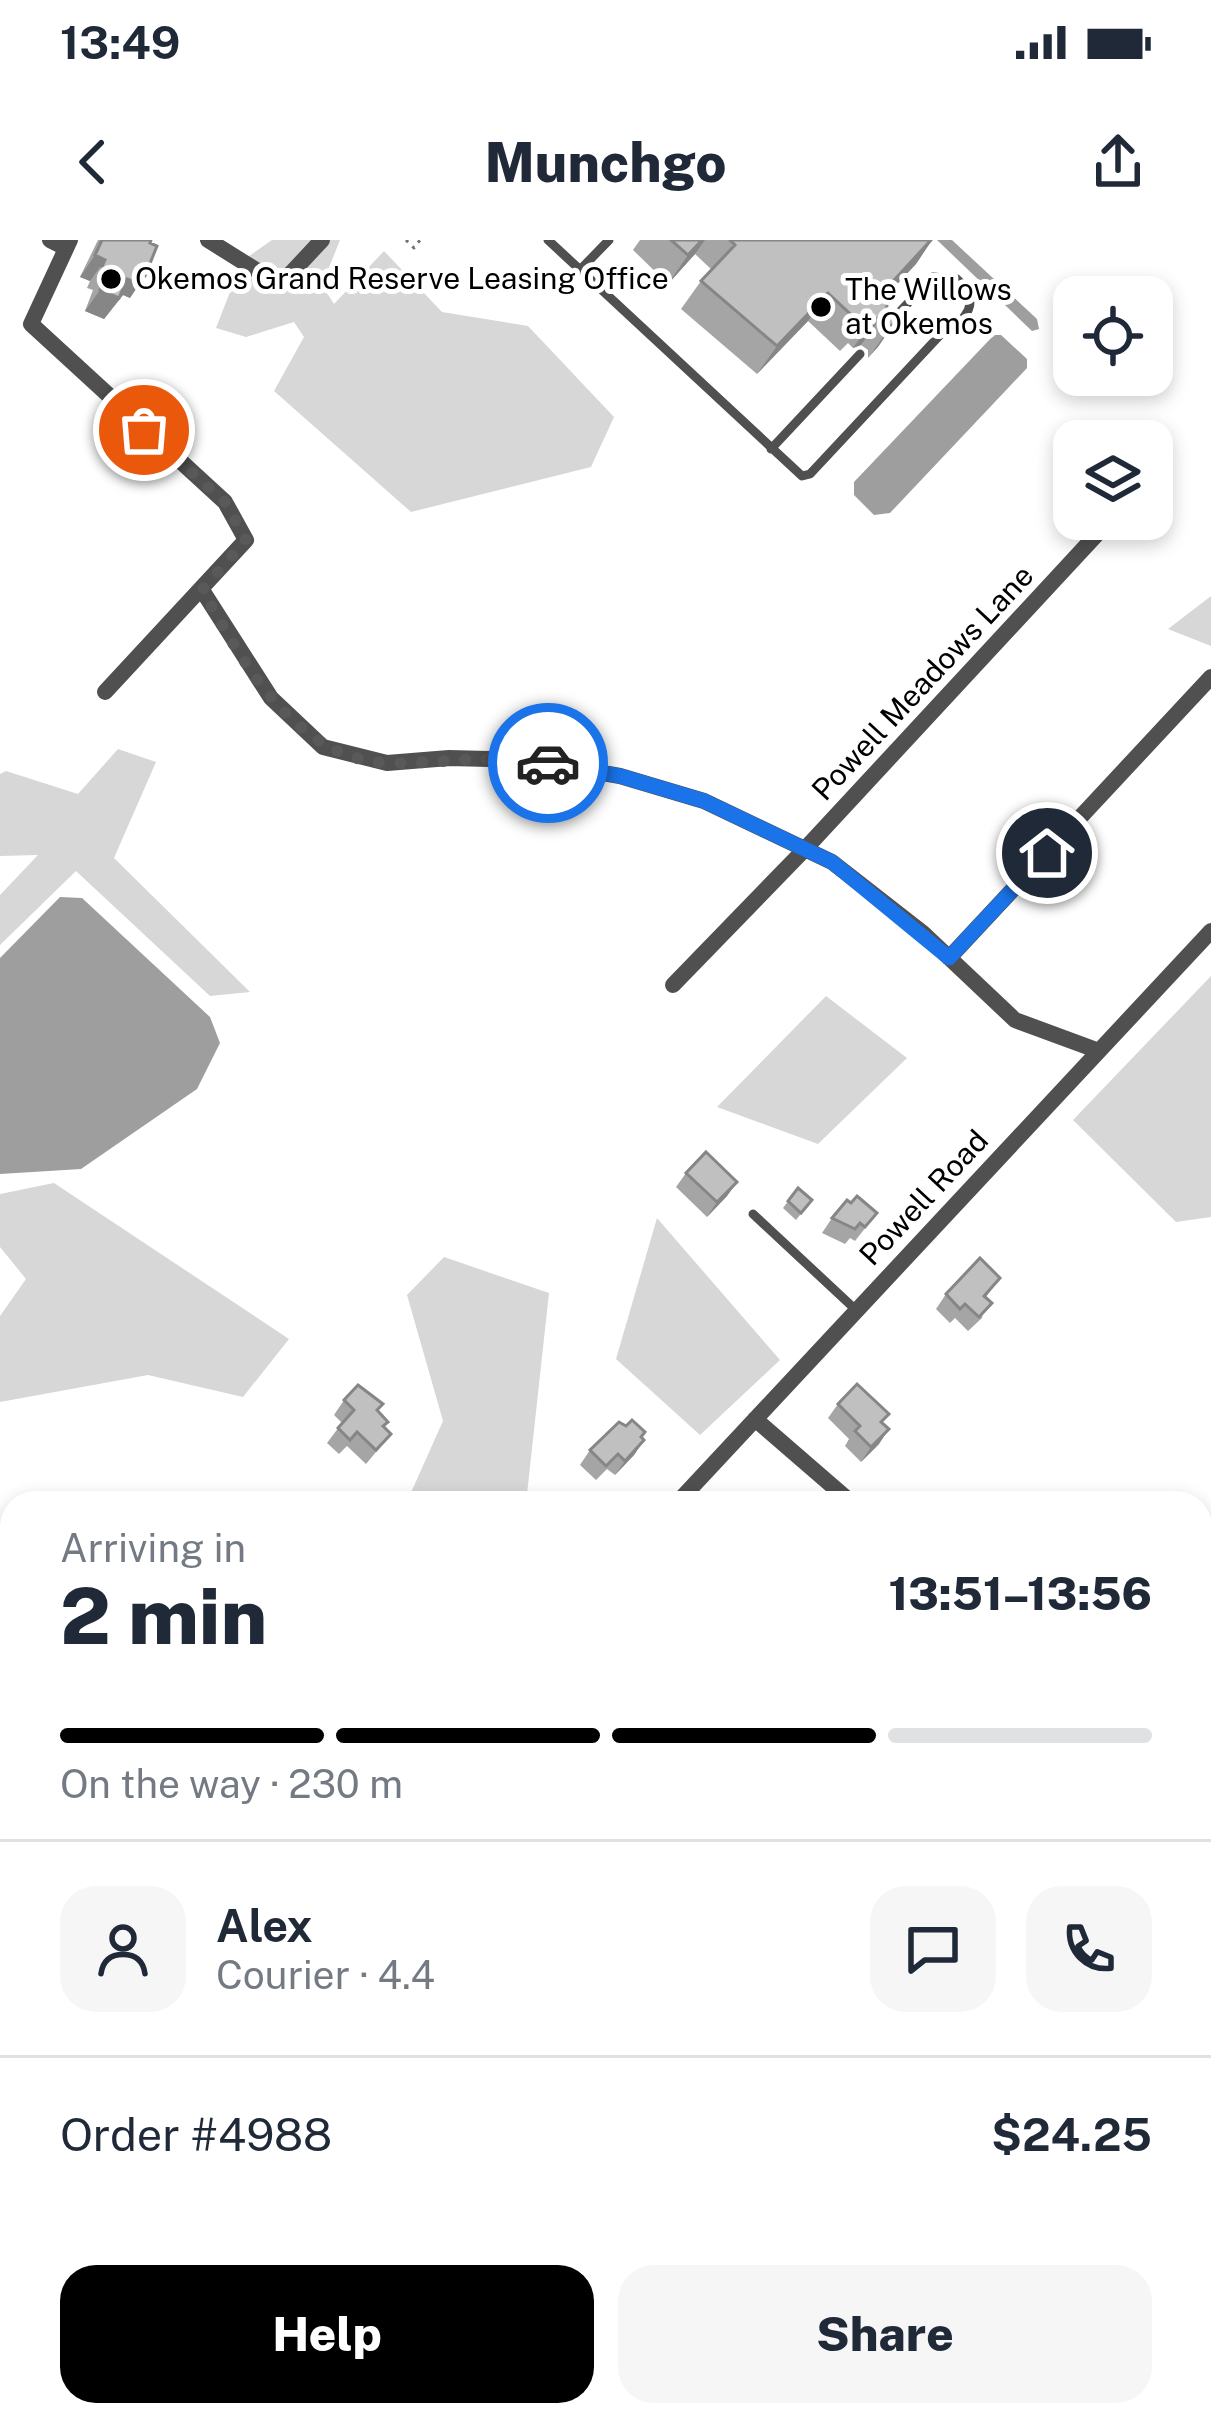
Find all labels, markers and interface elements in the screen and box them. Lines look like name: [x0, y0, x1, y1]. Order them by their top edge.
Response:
text: 13:49: [60, 16, 180, 69]
icon: back: [60, 129, 126, 195]
icon: share: [1085, 129, 1151, 195]
text: Munchgo: [484, 131, 727, 194]
place label: Okemos Grand Reserve Leasing Office: [135, 260, 669, 296]
marker: Okemos Grand Reserve Leasing Office: [98, 266, 124, 292]
place label: The Willows at Okemos: [845, 271, 1012, 341]
map controls: [1053, 276, 1173, 540]
button: locate: [1053, 276, 1173, 396]
marker: The Willows at Okemos: [808, 294, 834, 320]
pin: [93, 379, 195, 481]
icon: bag: [111, 397, 177, 463]
button: layers: [1053, 420, 1173, 540]
street label: Powell Meadows Lane: [804, 557, 1041, 807]
courier: [488, 703, 608, 823]
icon: car: [515, 730, 581, 796]
pin: [996, 802, 1098, 904]
icon: home: [1014, 820, 1080, 886]
street label: Powell Road: [852, 1122, 995, 1272]
text: Arriving in: [60, 1525, 246, 1571]
text: 13:51–13:56: [888, 1567, 1152, 1620]
text: 2 min: [60, 1570, 267, 1662]
text: On the way · 230 m: [60, 1761, 403, 1807]
button: person: [60, 1886, 186, 2012]
button: chat: [870, 1886, 996, 2012]
button: phone: [1026, 1886, 1152, 2012]
text: Alex: [216, 1899, 313, 1952]
text: Courier · 4.4: [216, 1952, 435, 1998]
text: Order #4988: [60, 2108, 332, 2161]
text: $24.25: [991, 2108, 1152, 2161]
button: Help: [60, 2265, 594, 2403]
button: Share: [618, 2265, 1152, 2403]

